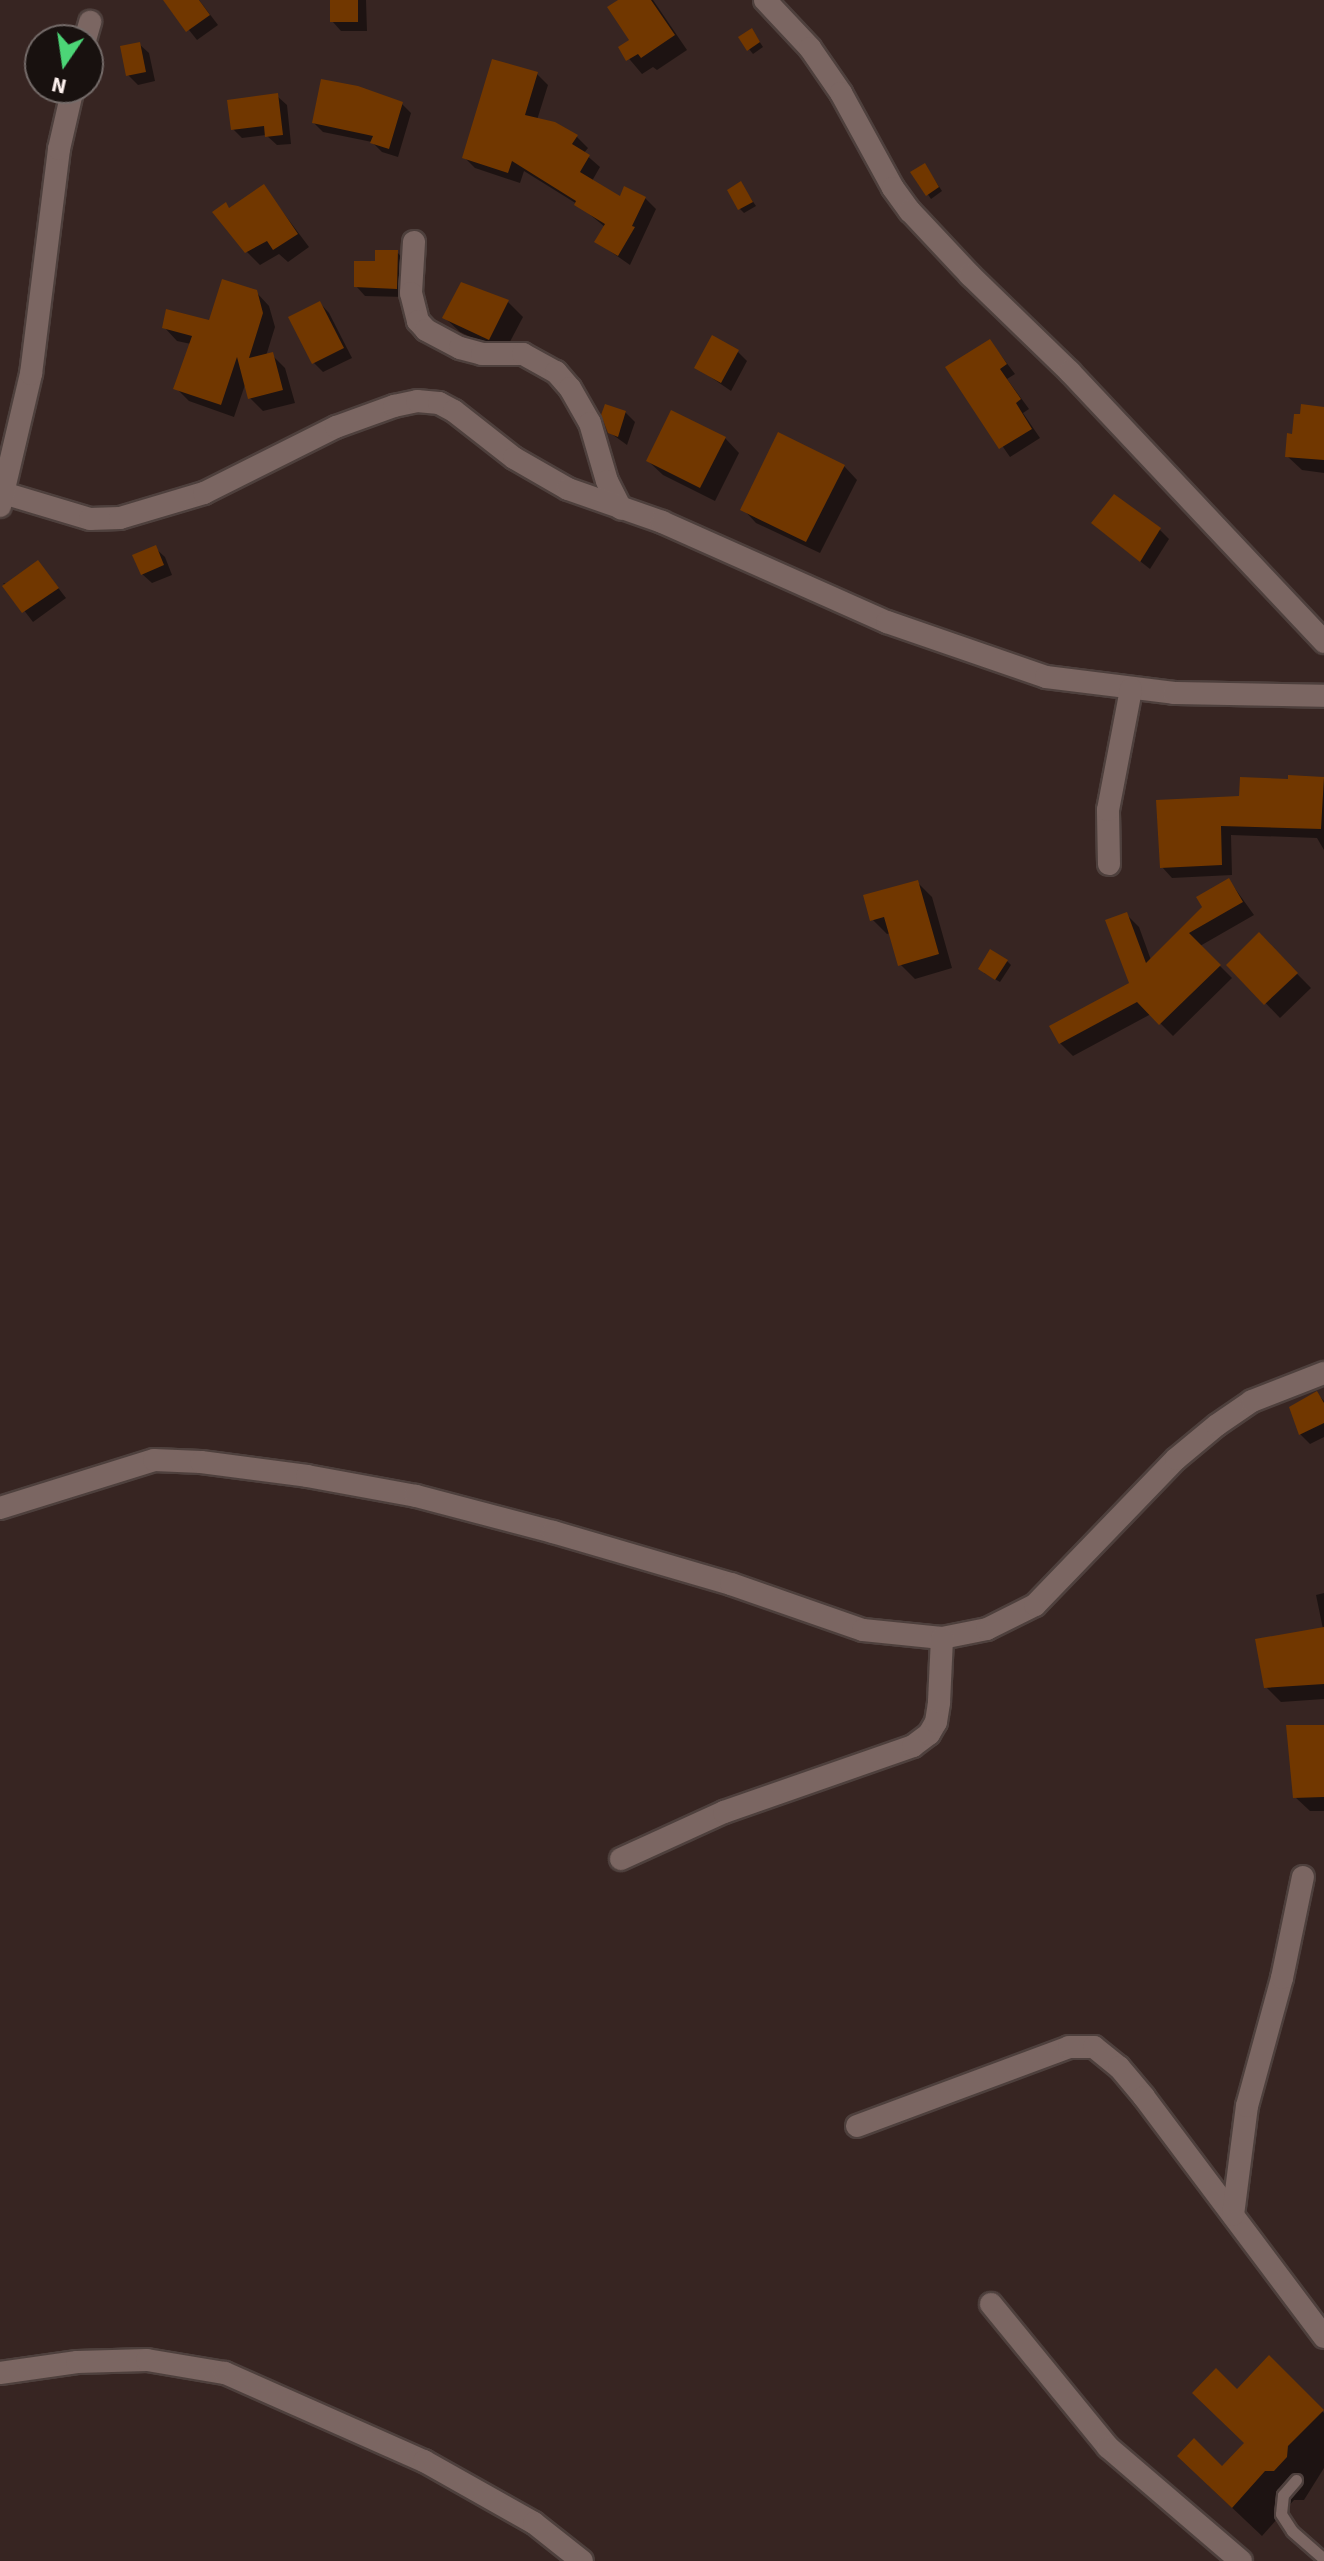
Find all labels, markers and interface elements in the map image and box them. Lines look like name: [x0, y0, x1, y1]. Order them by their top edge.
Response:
north arrow: [24, 24, 104, 104]
text: N: [48, 68, 70, 103]

